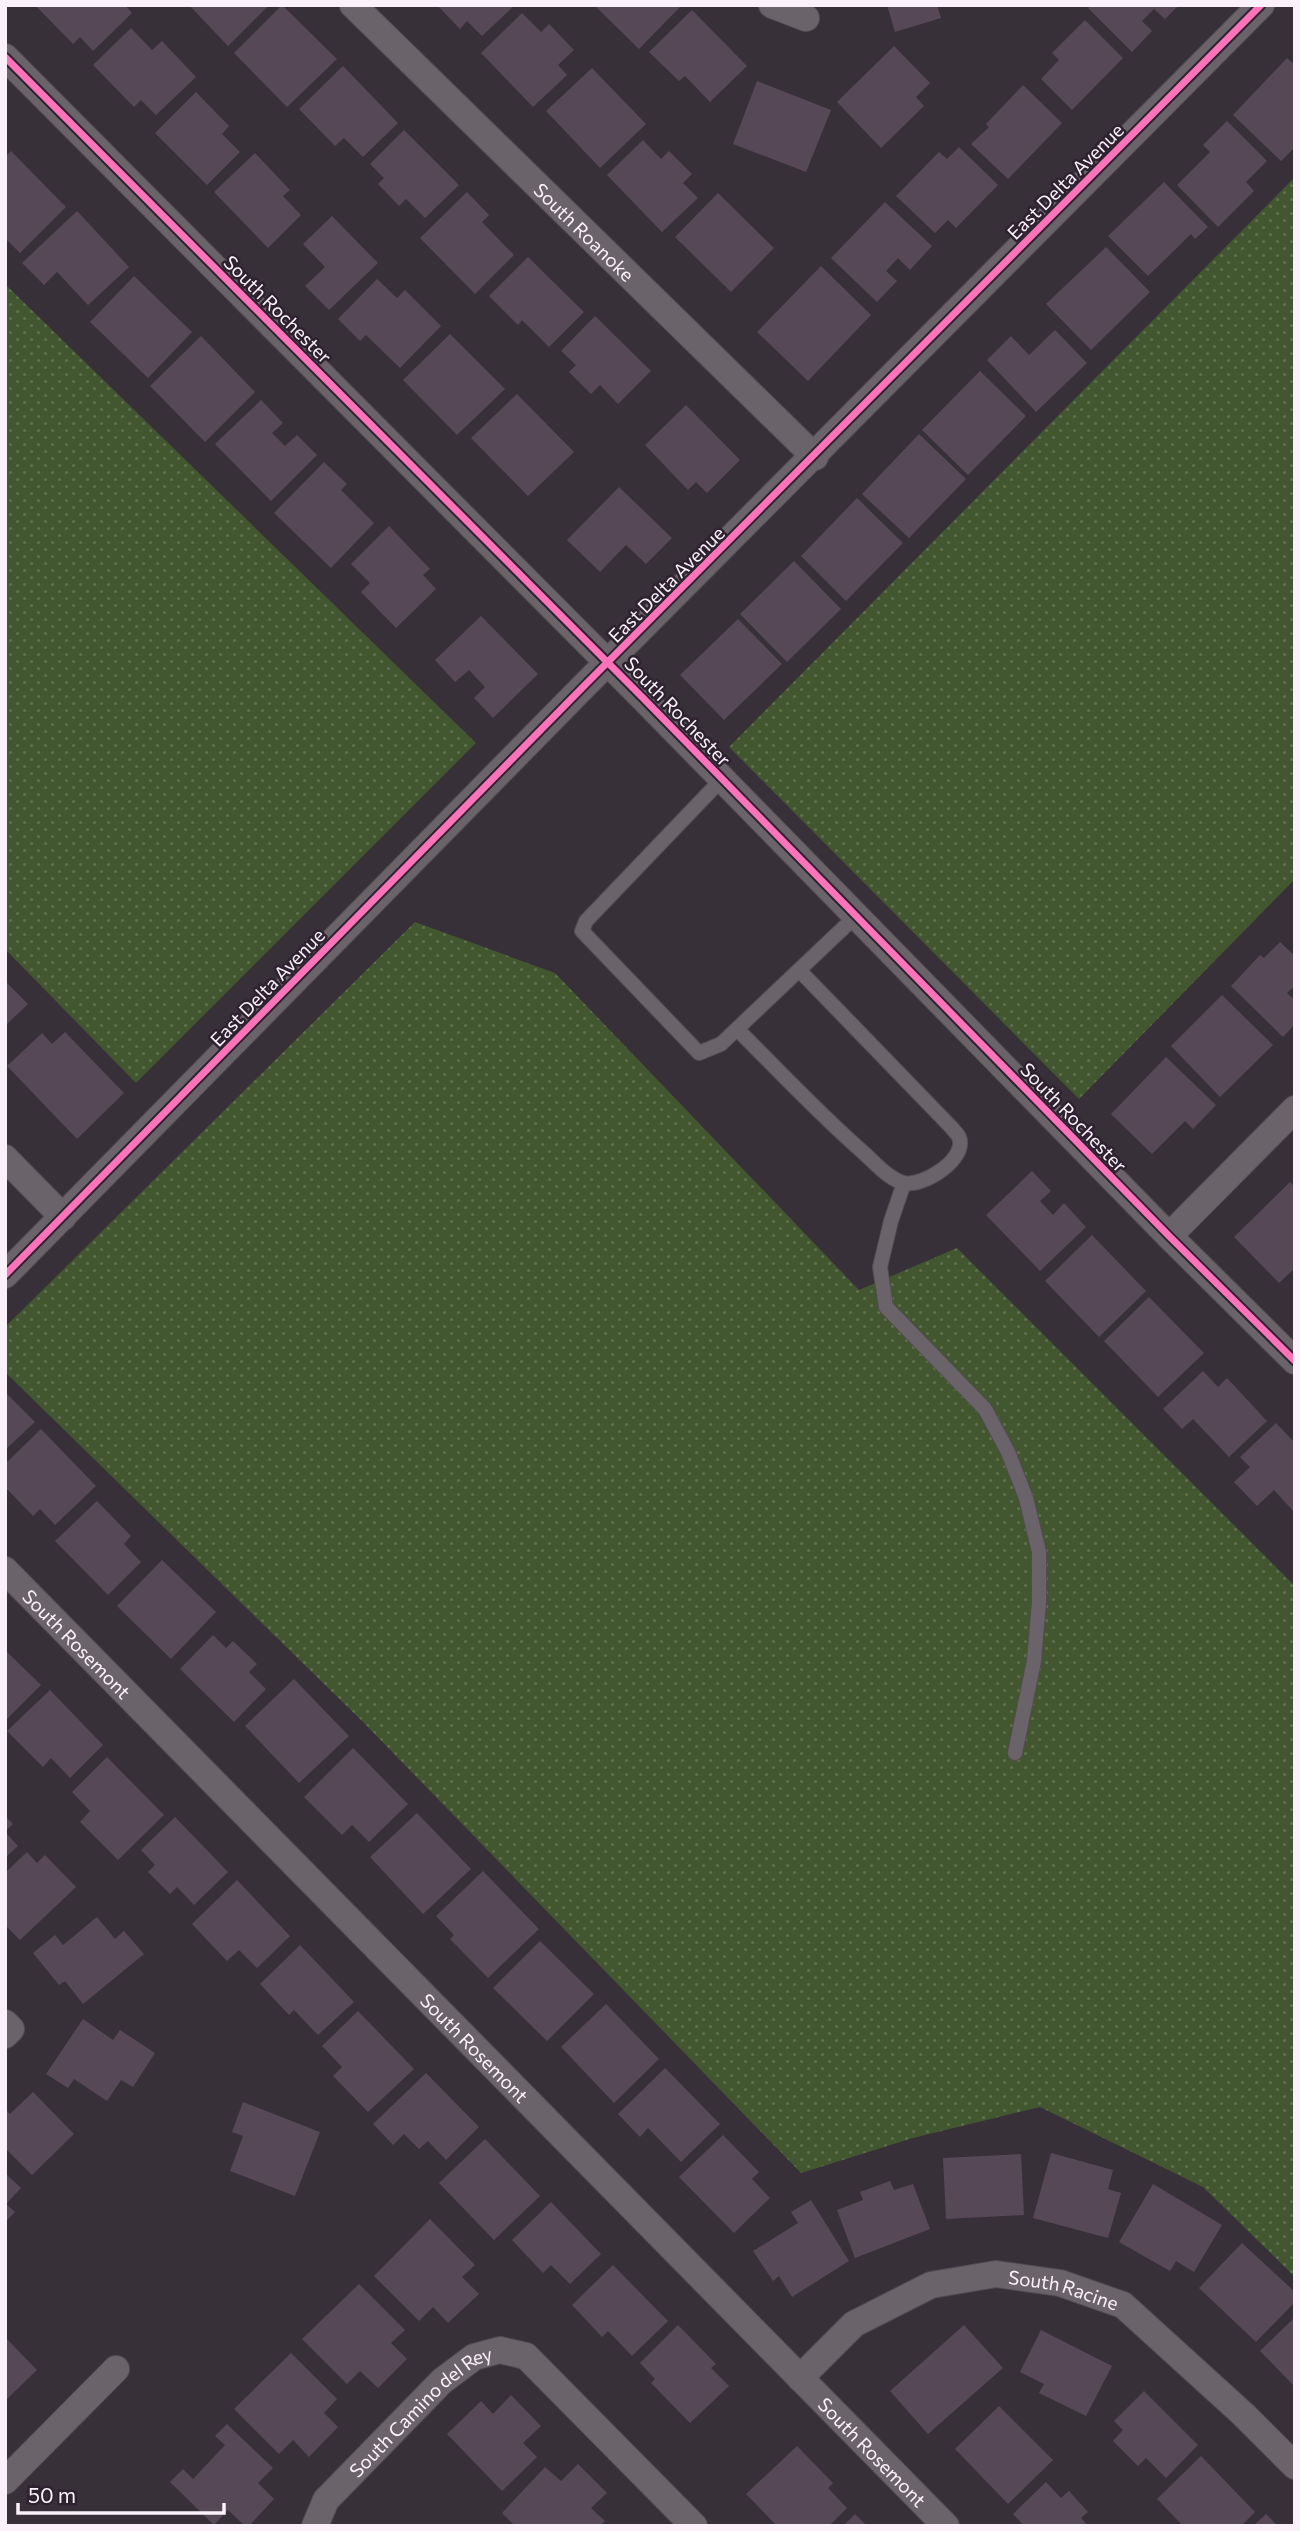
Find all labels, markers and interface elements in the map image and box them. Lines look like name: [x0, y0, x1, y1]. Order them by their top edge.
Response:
street label: East Delta Avenue: [1002, 118, 1128, 244]
street label: South Roanoke: [530, 178, 639, 286]
street label: South Rochester: [219, 250, 337, 368]
street label: East Delta Avenue: [603, 521, 729, 647]
street label: South Rochester: [620, 652, 736, 771]
street label: East Delta Avenue: [205, 923, 329, 1051]
street label: South Rochester: [1016, 1058, 1132, 1177]
street label: South Rosemont: [19, 1584, 136, 1703]
street label: South Rosemont: [416, 1988, 534, 2107]
street label: South Racine: [1007, 2264, 1122, 2314]
street label: South Camino del Rey: [344, 2341, 495, 2481]
street label: South Rosemont: [814, 2392, 932, 2511]
scale bar: [18, 2472, 224, 2516]
text: 50 m: [28, 2482, 76, 2507]

